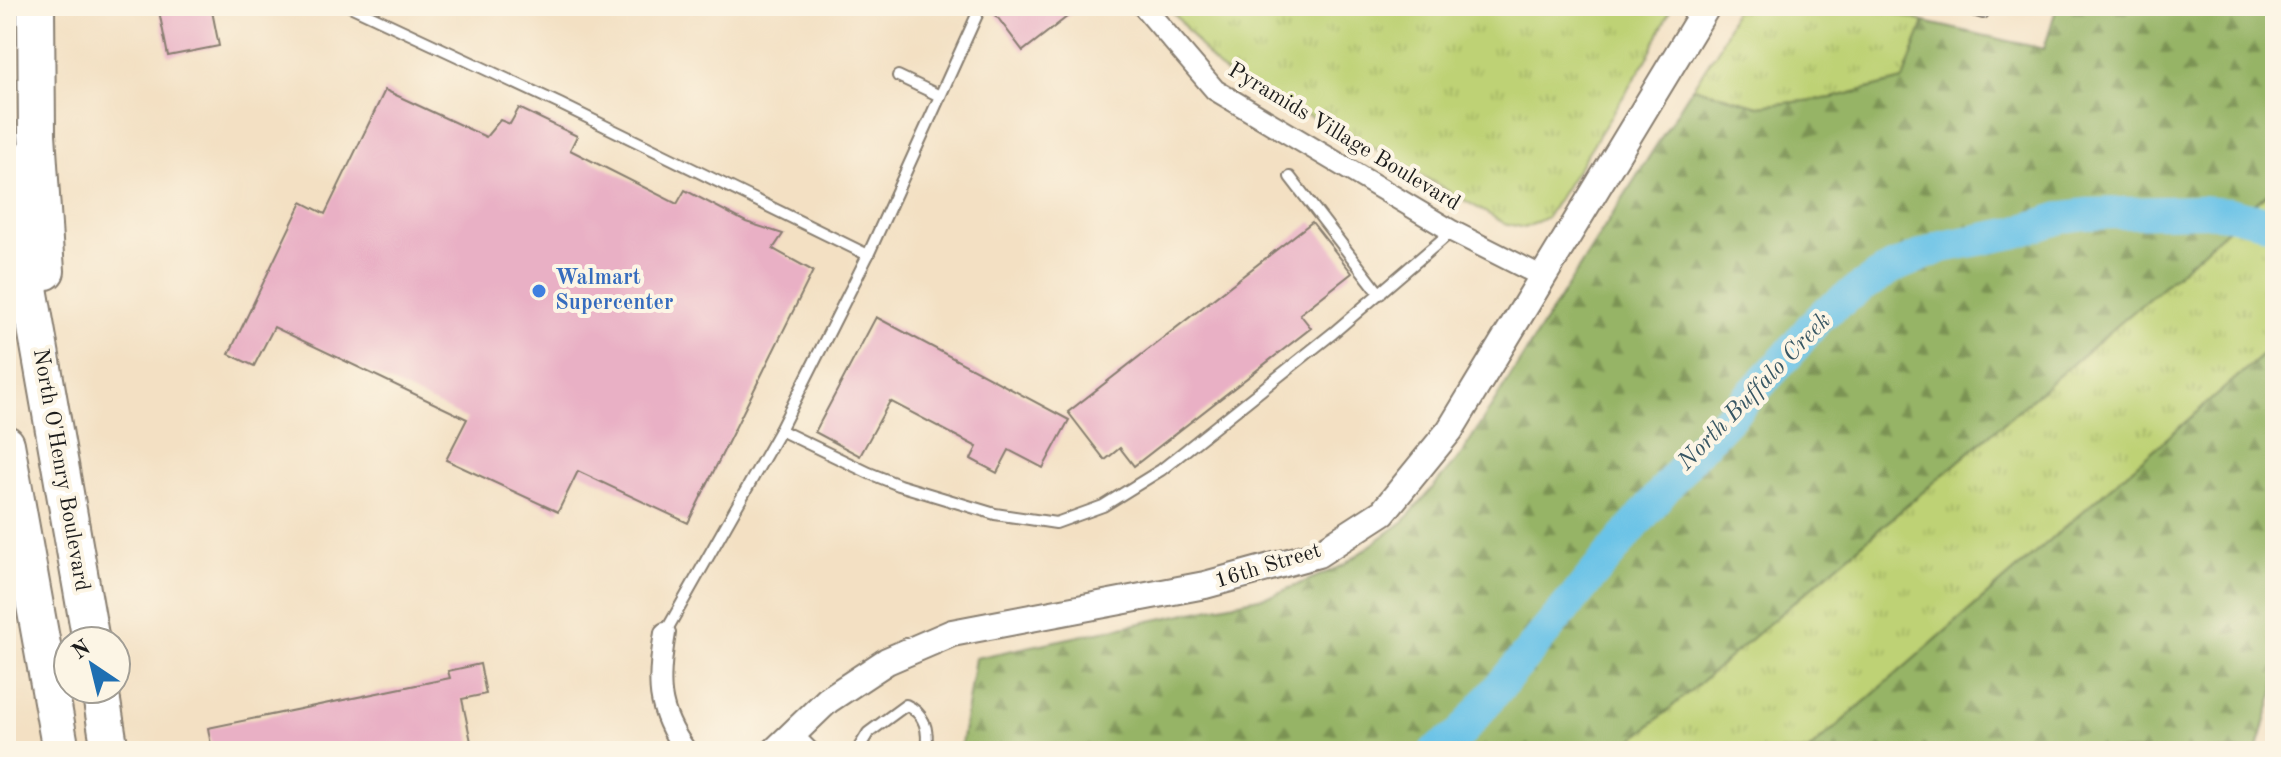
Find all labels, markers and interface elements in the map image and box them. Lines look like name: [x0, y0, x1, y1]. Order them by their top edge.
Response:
street label: Pyramids Village Boulevard: [1224, 59, 1464, 215]
place label: Walmart Supercenter: [555, 267, 674, 314]
marker: Walmart Supercenter: [530, 282, 548, 300]
water label: North Buffalo Creek: [1673, 309, 1836, 476]
street label: North O'Henry Boulevard: [29, 347, 93, 593]
street label: 16th Street: [1212, 539, 1324, 593]
north arrow: [52, 625, 132, 705]
text: N: [68, 636, 95, 664]

